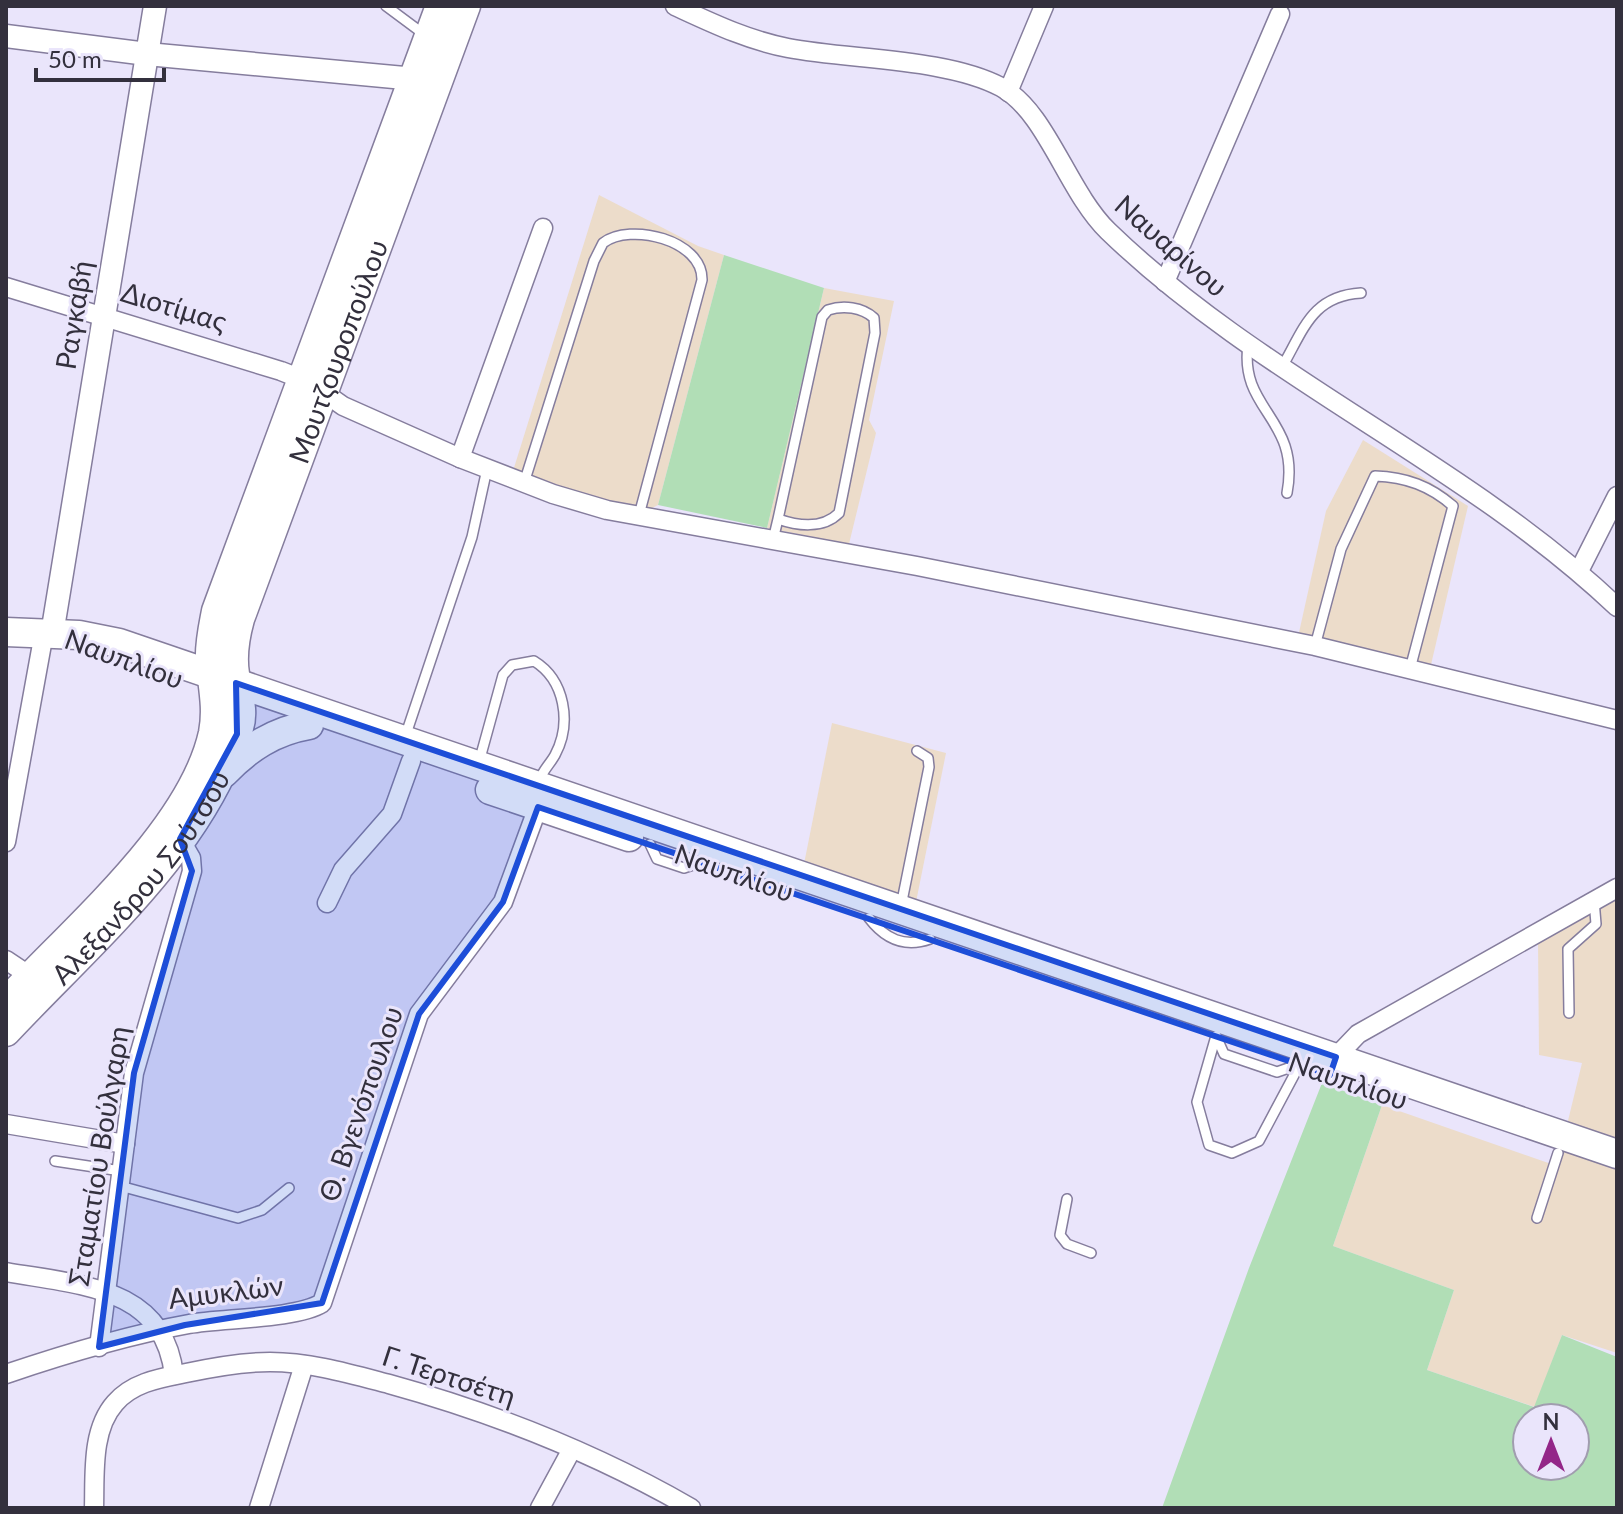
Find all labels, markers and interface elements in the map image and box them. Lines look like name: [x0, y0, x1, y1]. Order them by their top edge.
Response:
scale bar: [36, 32, 164, 82]
text: 50 m: [48, 44, 102, 73]
street label: Ναυαρίνου: [1109, 187, 1235, 303]
street label: Μουτζουροπούλου: [281, 235, 394, 468]
street label: Ραγκαβή: [48, 258, 98, 372]
street label: Διοτίμας: [118, 274, 231, 338]
street label: Ναυπλίου: [60, 621, 188, 695]
street label: Αλεξανδρου Σούτσου: [44, 765, 236, 991]
street label: Ναυπλίου: [670, 836, 798, 908]
street label: Θ. Βγενόπουλου: [311, 1002, 409, 1206]
street label: Σταματίου Βούλγαρη: [61, 1024, 135, 1288]
street label: Ναυπλίου: [1284, 1044, 1412, 1116]
street label: Αμυκλών: [166, 1267, 285, 1315]
street label: Γ. Τερτσέτη: [378, 1338, 520, 1413]
north arrow: [1511, 1402, 1591, 1482]
text: N: [1543, 1408, 1559, 1435]

